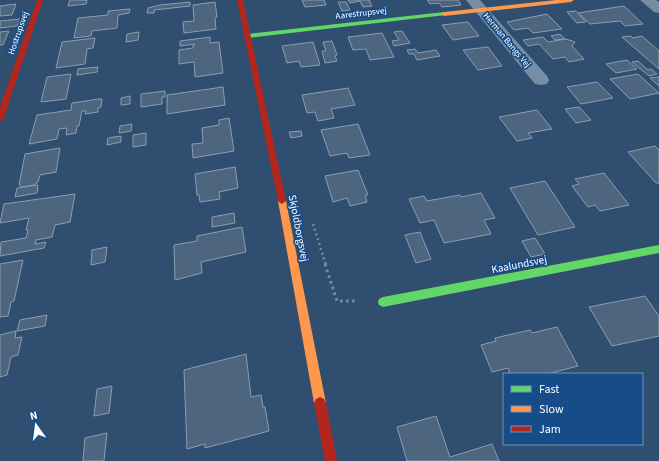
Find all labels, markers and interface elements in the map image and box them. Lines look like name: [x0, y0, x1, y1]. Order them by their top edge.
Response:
street label: Aarestrupsvej: [335, 4, 387, 23]
street label: Hostrupsvej: [5, 10, 32, 57]
street label: Herman Bangs Vej: [480, 10, 534, 71]
street label: Skjoldborgsvej: [285, 193, 312, 263]
street label: Kaalundsvej: [490, 252, 548, 277]
legend: [503, 373, 643, 445]
text: Fast: [539, 381, 559, 398]
text: Slow: [539, 401, 564, 418]
north arrow: [16, 405, 56, 445]
text: N: [28, 408, 39, 424]
text: Jam: [539, 421, 561, 438]

